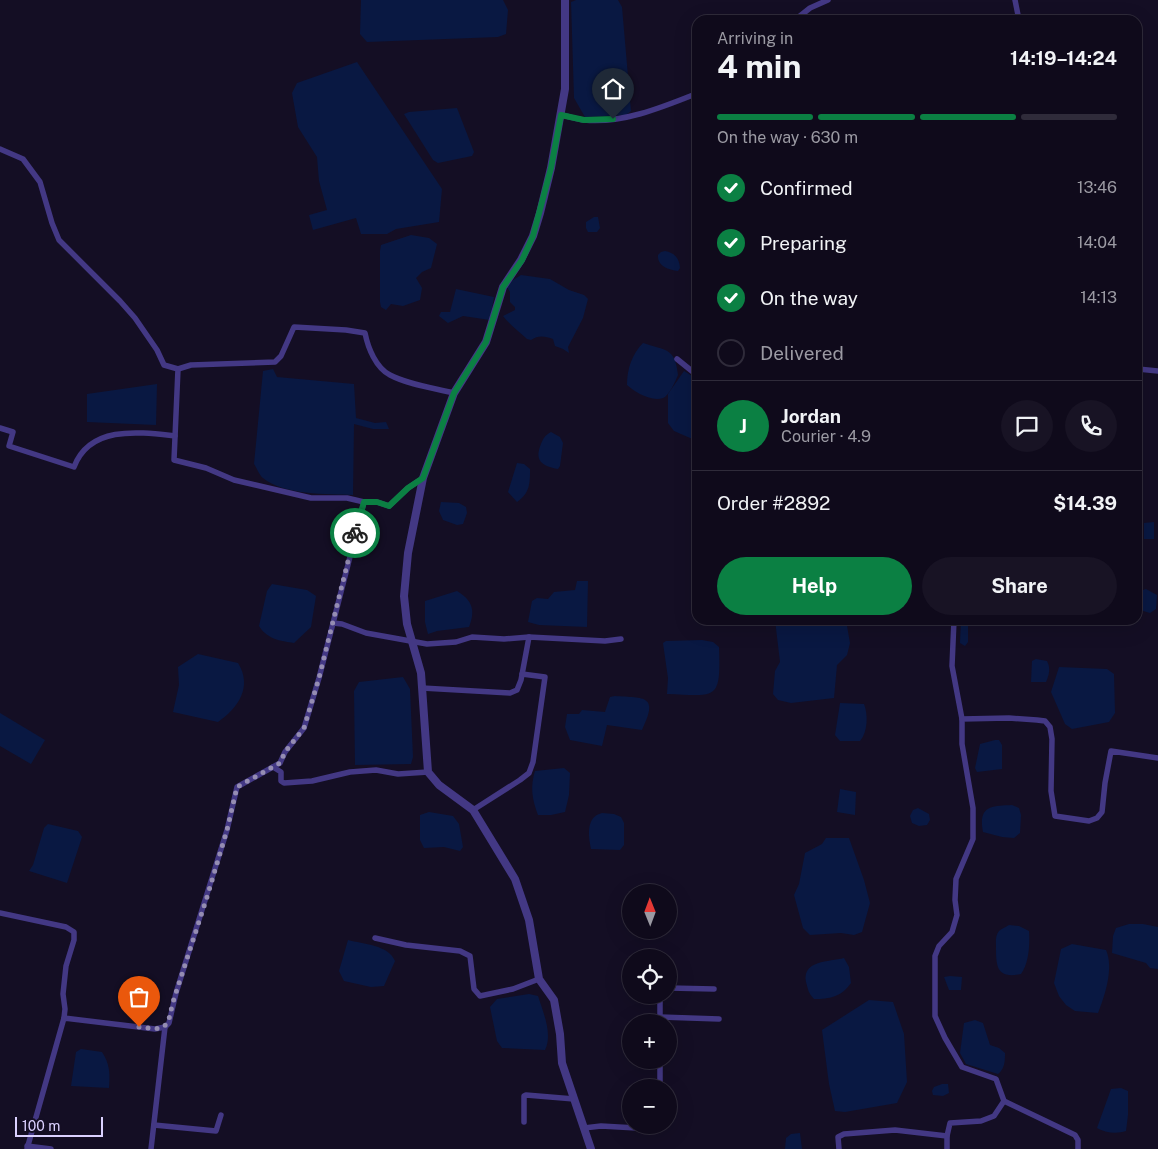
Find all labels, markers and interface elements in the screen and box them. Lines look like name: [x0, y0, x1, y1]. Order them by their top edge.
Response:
text: Arriving in: [717, 29, 793, 48]
text: 14:19–14:24: [1010, 47, 1117, 69]
text: 4 min: [717, 48, 801, 85]
pin: [592, 68, 634, 119]
icon: home: [599, 75, 627, 103]
text: On the way · 630 m: [717, 128, 858, 147]
icon: check: [717, 174, 745, 202]
text: Confirmed: [760, 177, 853, 199]
text: 13:46: [1077, 178, 1117, 197]
icon: check: [717, 229, 745, 257]
text: Preparing: [760, 232, 847, 254]
text: 14:04: [1077, 233, 1117, 252]
icon: check: [717, 284, 745, 312]
text: On the way: [760, 287, 858, 309]
text: 14:13: [1080, 288, 1117, 307]
text: Delivered: [760, 342, 844, 364]
button: chat: [1001, 400, 1053, 452]
button: phone: [1065, 400, 1117, 452]
text: Jordan: [781, 405, 841, 427]
text: J: [739, 415, 747, 437]
text: Courier · 4.9: [781, 427, 871, 446]
text: Order #2892: [717, 492, 830, 514]
text: $14.39: [1053, 492, 1117, 514]
courier: [330, 508, 380, 558]
icon: bike: [341, 519, 369, 547]
button: Help: [717, 557, 912, 615]
button: Share: [922, 557, 1117, 615]
north arrow: [622, 884, 678, 939]
map controls: [622, 884, 677, 1134]
button: locate: [622, 949, 677, 1004]
pin: [118, 976, 160, 1027]
icon: bag: [125, 983, 153, 1011]
button: +: [622, 1014, 677, 1069]
button: −: [622, 1079, 677, 1134]
scale bar: [15, 1114, 102, 1137]
text: 100 m: [22, 1118, 60, 1134]

